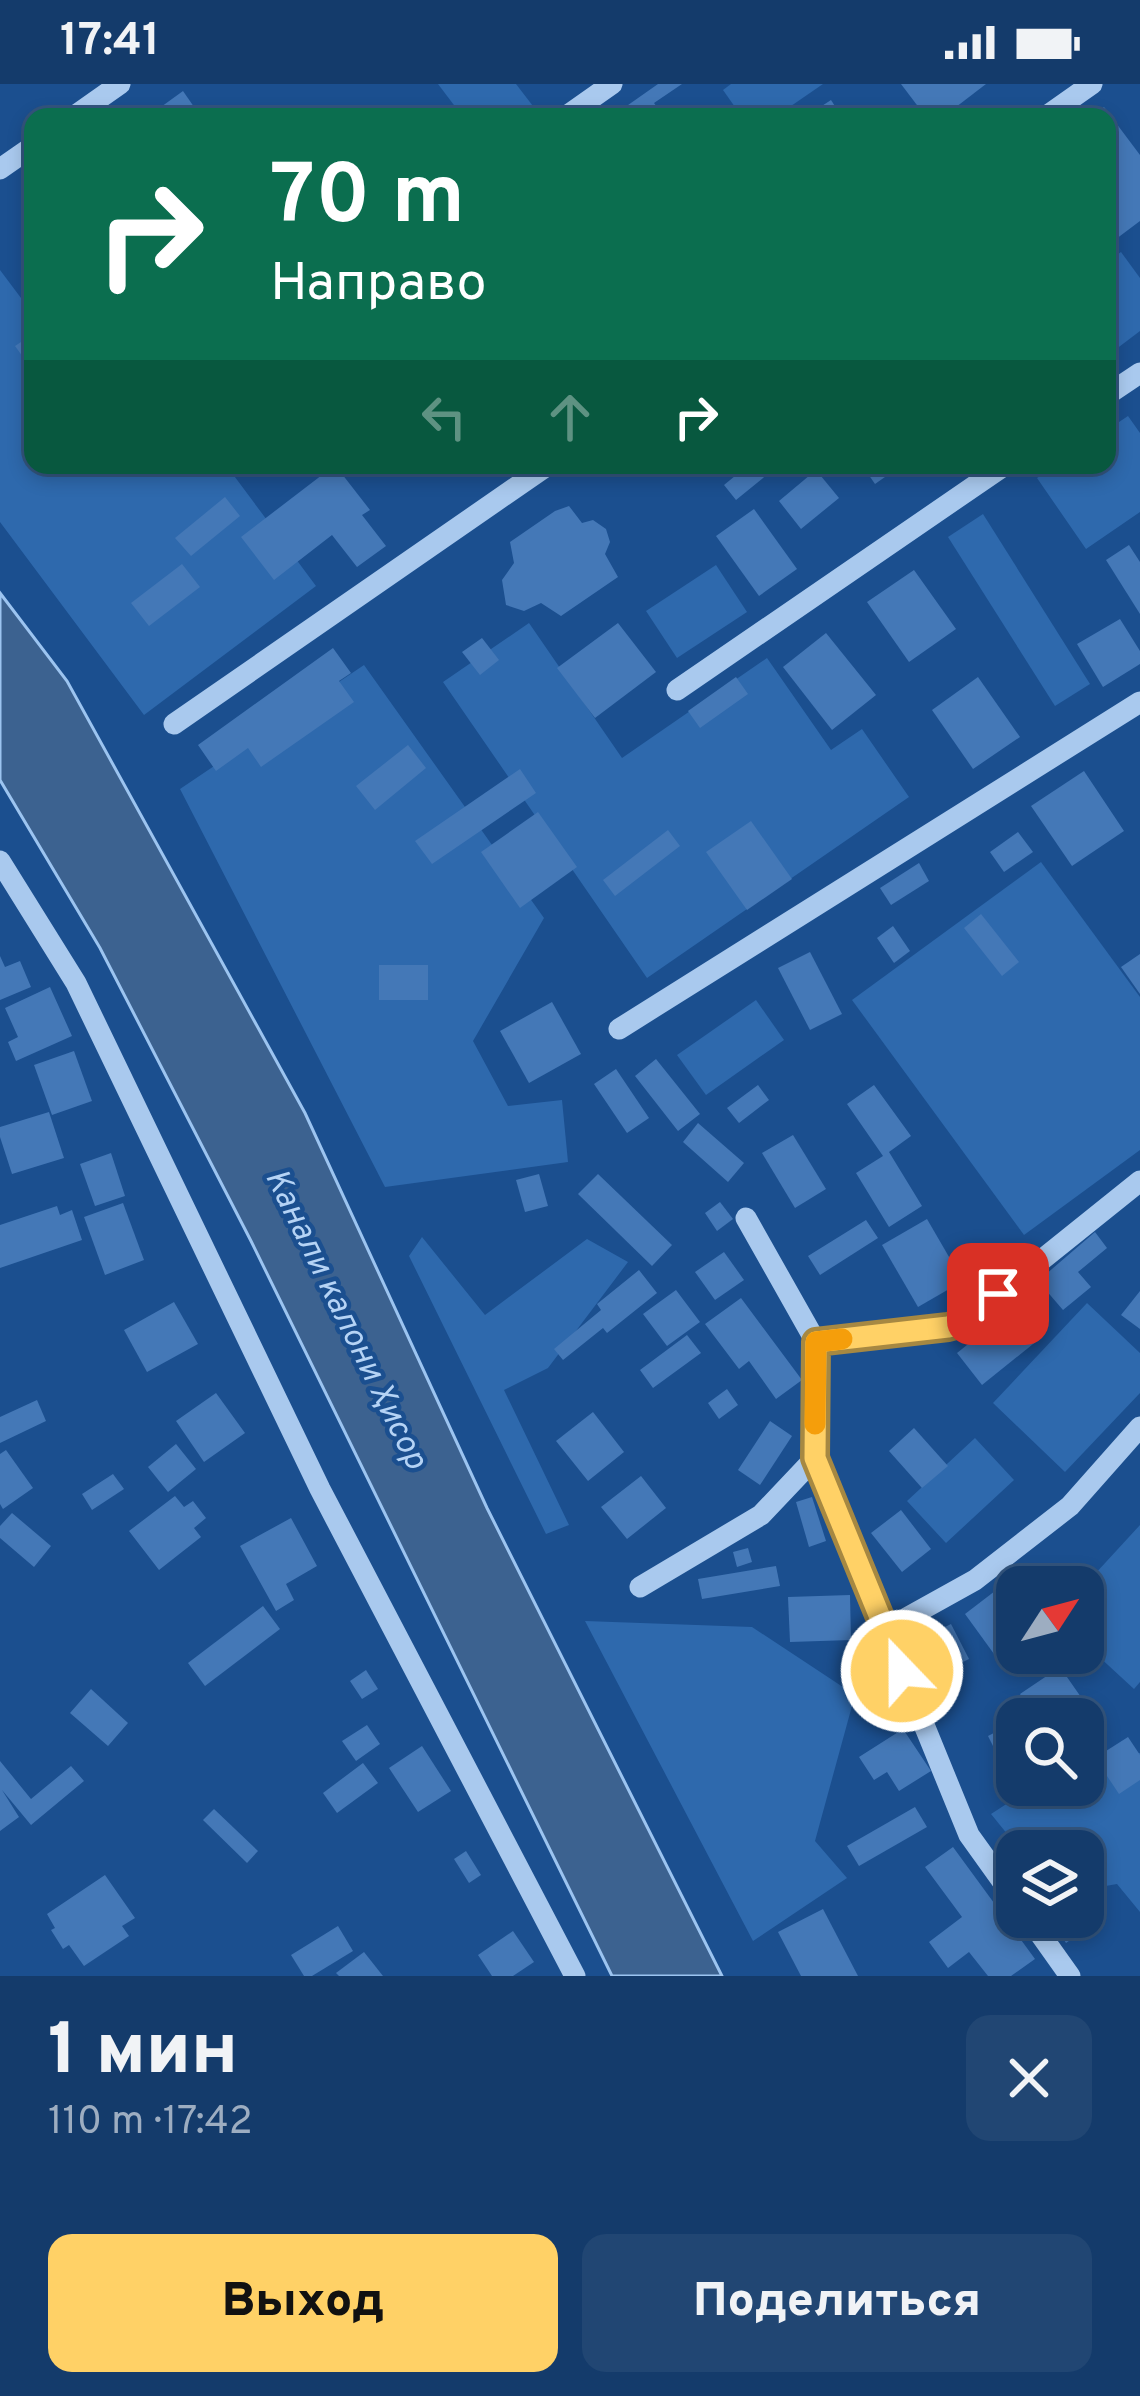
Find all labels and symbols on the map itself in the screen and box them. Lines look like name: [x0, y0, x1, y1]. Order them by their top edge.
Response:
water label: Канали калони Ҳисор: [253, 1163, 436, 1478]
pin: [947, 1243, 1049, 1345]
north arrow: [996, 1566, 1104, 1674]
position arrow: [839, 1608, 965, 1734]

